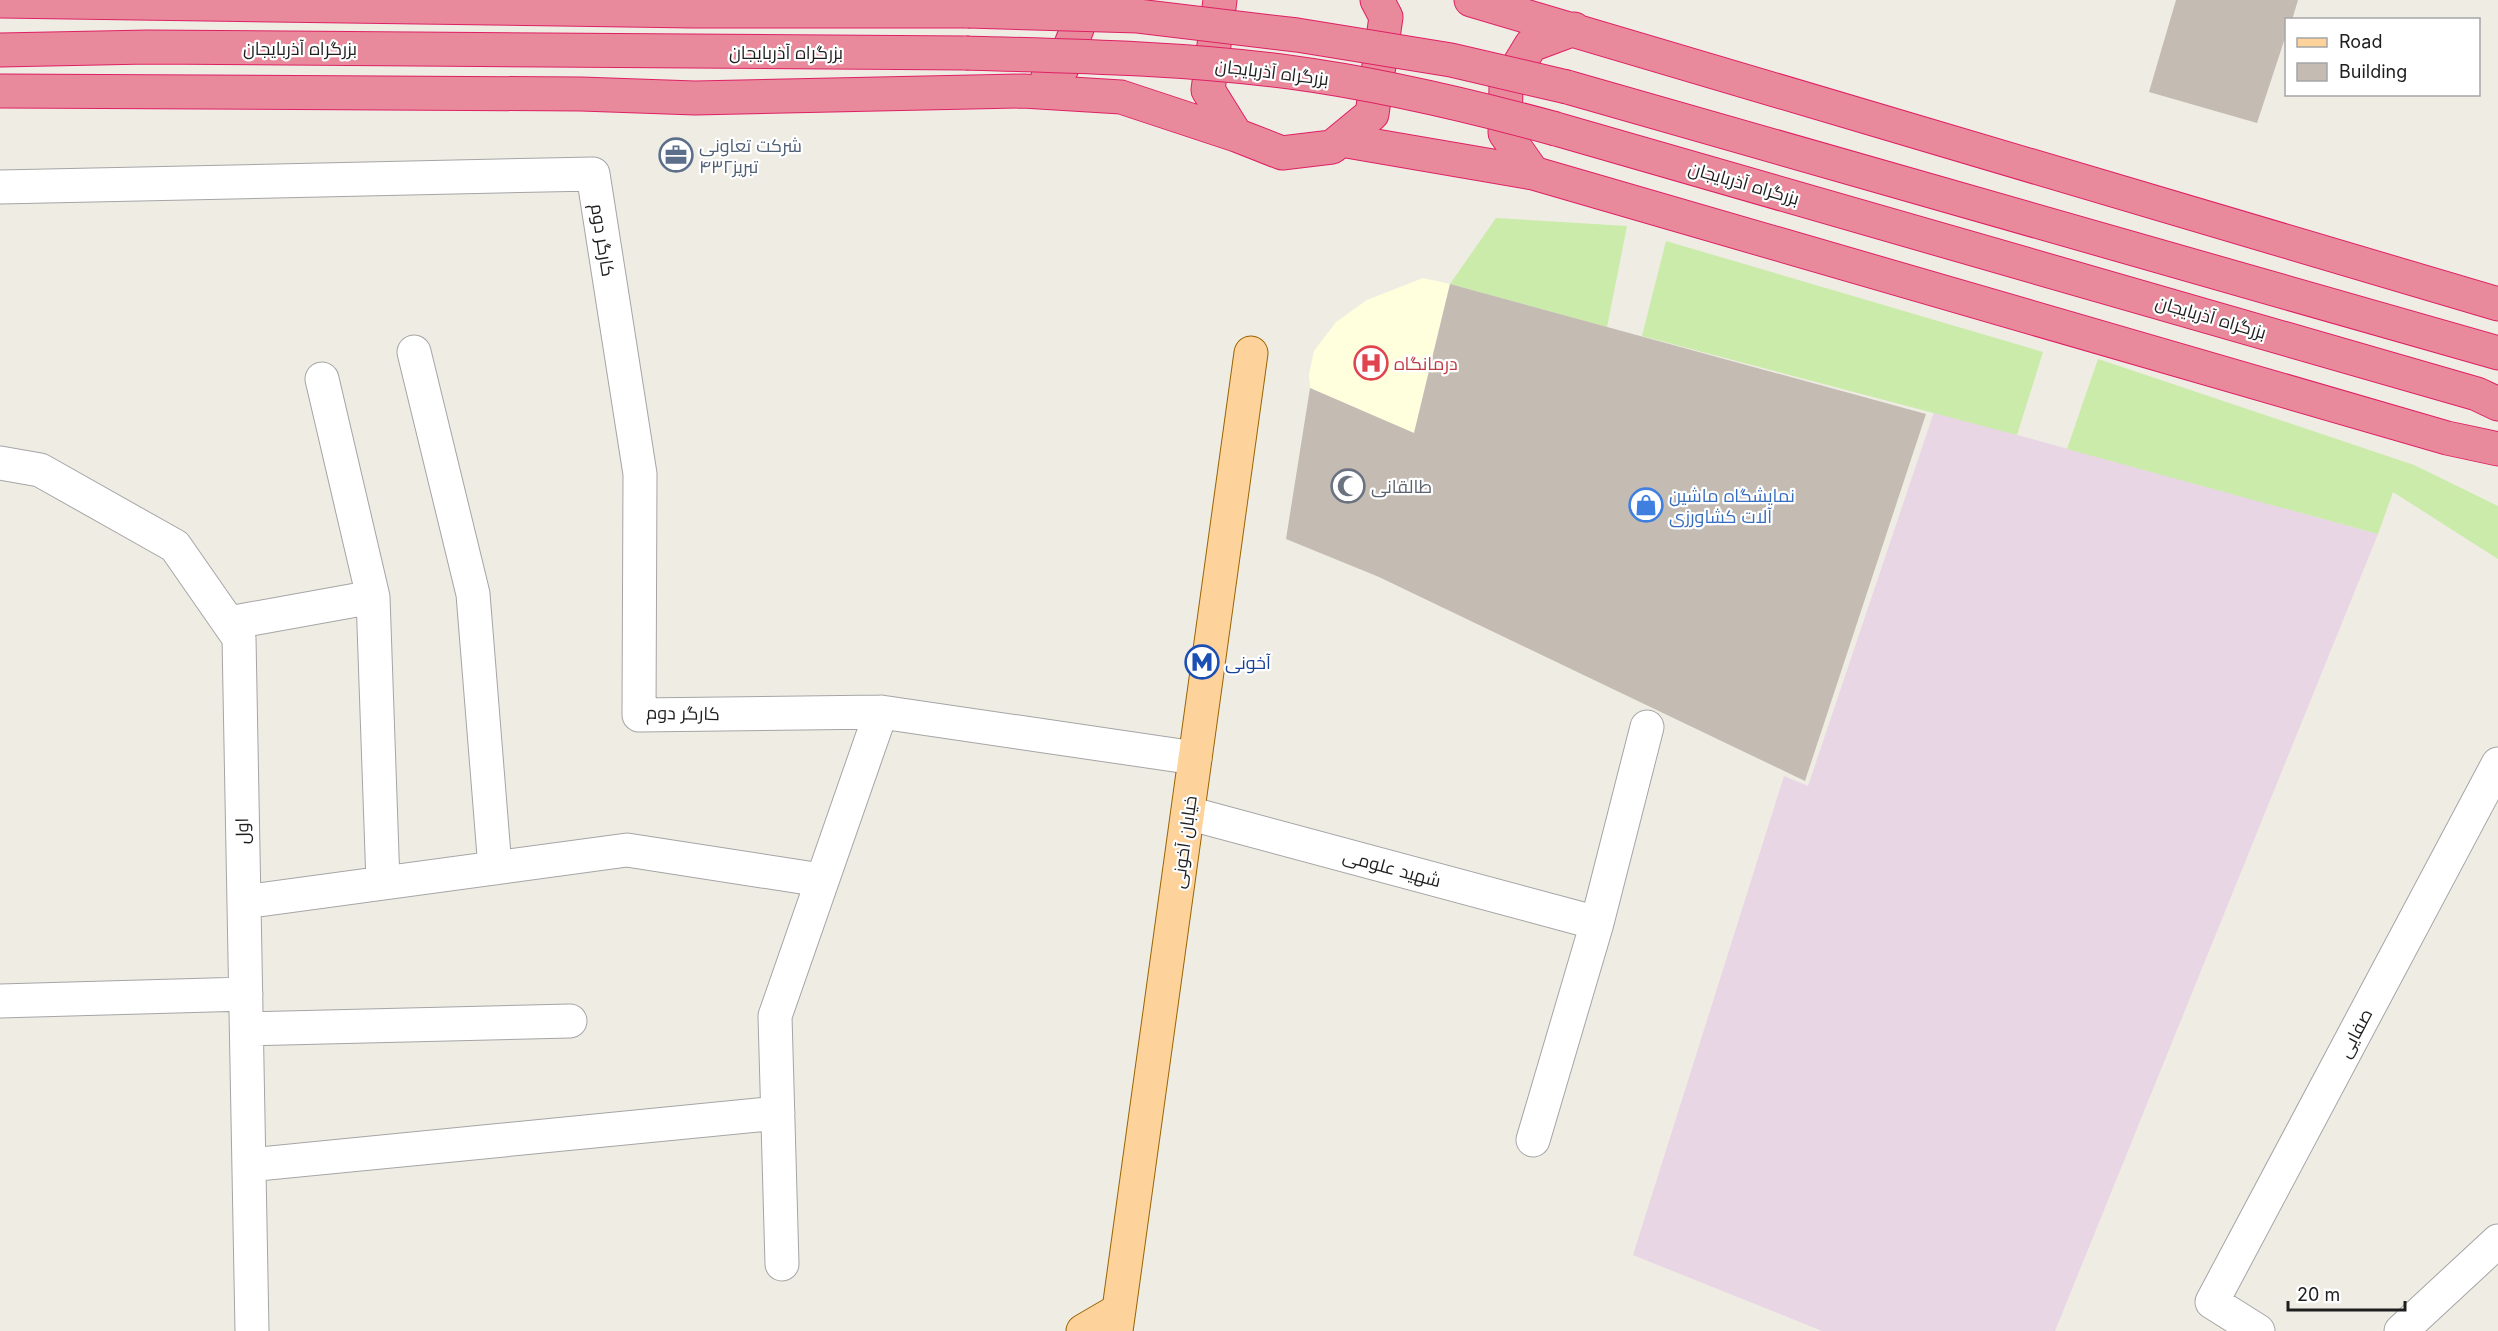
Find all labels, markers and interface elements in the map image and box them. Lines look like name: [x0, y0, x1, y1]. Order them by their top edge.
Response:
legend: [2285, 18, 2480, 96]
text: Road: [2339, 31, 2382, 52]
street label: بزرگراه آذربایجان: [243, 38, 357, 60]
street label: بزرگراه آذربایجان: [729, 42, 843, 64]
street label: بزرگراه آذربایجان: [1214, 55, 1330, 90]
text: Building: [2339, 61, 2407, 82]
place label: شرکت تعاونی ۴۳۲تبریز: [699, 135, 802, 178]
office icon: شرکت تعاونی ۴۳۲تبریز: [658, 137, 694, 173]
street label: بزرگراه آذربایجان: [1686, 157, 1802, 210]
street label: کارگر دوم: [585, 202, 619, 278]
street label: بزرگراه آذربایجان: [2153, 291, 2269, 344]
hospital icon: درمانگاه: [1353, 345, 1389, 381]
place label: درمانگاه: [1394, 353, 1458, 375]
mosque icon: طالقانی: [1330, 468, 1366, 504]
place label: طالقانی: [1371, 476, 1432, 498]
place label: نمایشگاه ماشین آلات کشاورزی: [1669, 485, 1795, 528]
shop icon: نمایشگاه ماشین آلات کشاورزی: [1628, 487, 1664, 523]
metro station icon: آخونی: [1184, 644, 1220, 680]
place label: آخونی: [1225, 652, 1271, 674]
street label: کارگر دوم: [646, 702, 720, 726]
street label: خیابان آخونی: [1167, 794, 1202, 890]
street label: اول: [231, 817, 254, 845]
street label: شهید علومی: [1340, 845, 1443, 892]
street label: صفایی: [2333, 1005, 2377, 1061]
scale bar: [2288, 1274, 2405, 1312]
text: 20 m: [2297, 1284, 2340, 1305]

